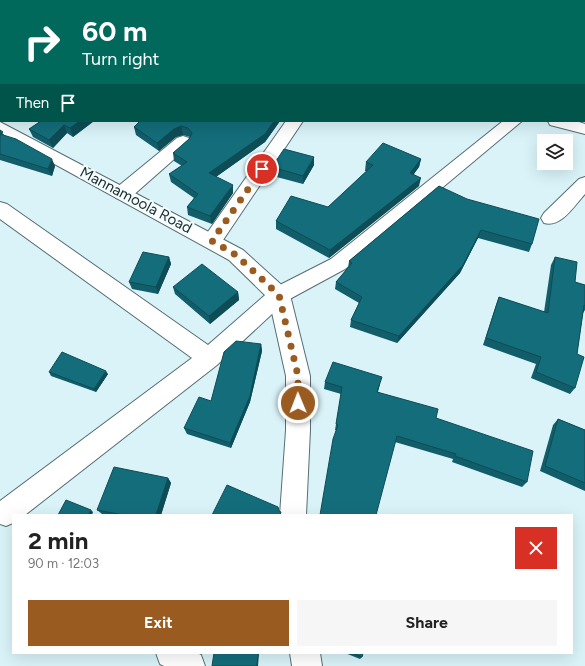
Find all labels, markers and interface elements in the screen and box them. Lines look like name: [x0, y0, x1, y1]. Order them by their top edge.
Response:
text: 60 m: [82, 14, 147, 48]
icon: right: [16, 16, 68, 68]
text: Turn right: [82, 48, 159, 70]
icon: arrive: [57, 92, 79, 114]
text: Then: [16, 94, 49, 112]
map controls: [537, 134, 573, 170]
button: layers: [537, 134, 573, 170]
pin: [245, 152, 279, 186]
icon: arrive: [251, 158, 273, 180]
street label: Mannamoola Road: [77, 163, 195, 237]
position arrow: [277, 382, 319, 424]
text: 2 min: [28, 526, 88, 555]
button: close: [515, 527, 557, 569]
text: 90 m · 12:03: [28, 556, 99, 571]
button: Exit: [28, 600, 289, 646]
button: Share: [297, 600, 557, 646]

